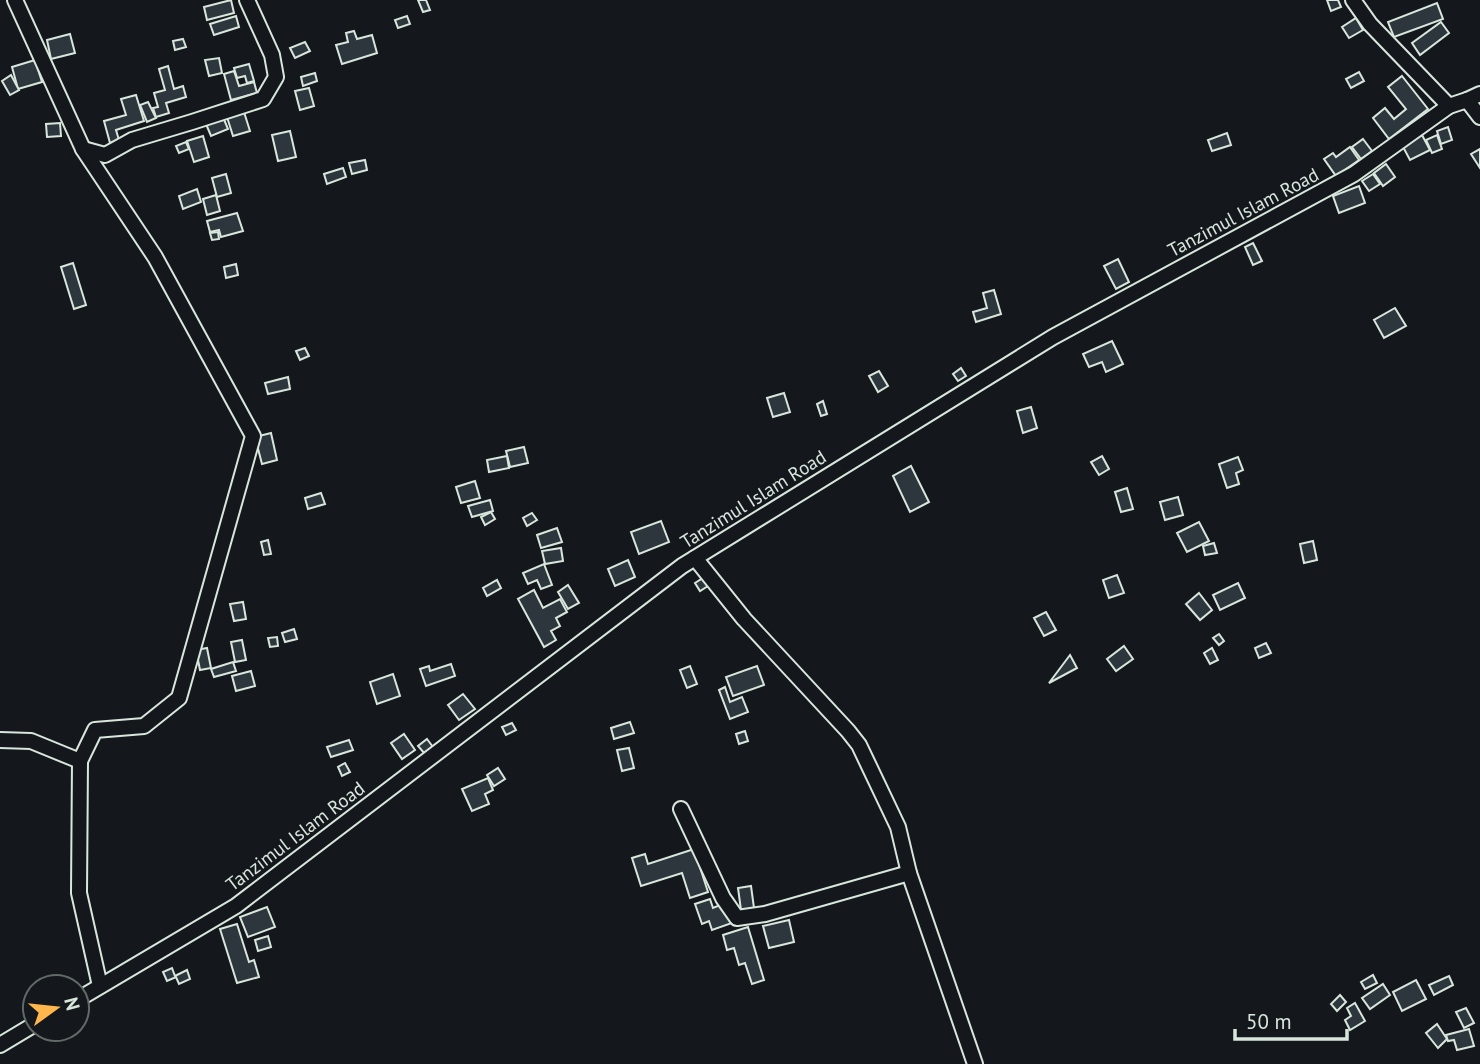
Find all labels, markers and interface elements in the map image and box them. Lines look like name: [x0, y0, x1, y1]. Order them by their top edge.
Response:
street label: Tanzimul Islam Road: [1163, 162, 1323, 262]
street label: Tanzimul Islam Road: [676, 444, 830, 554]
street label: Tanzimul Islam Road: [221, 776, 369, 896]
north arrow: [21, 973, 91, 1043]
text: N: [59, 994, 86, 1013]
scale bar: [1235, 998, 1347, 1042]
text: 50 m: [1246, 1008, 1292, 1035]

